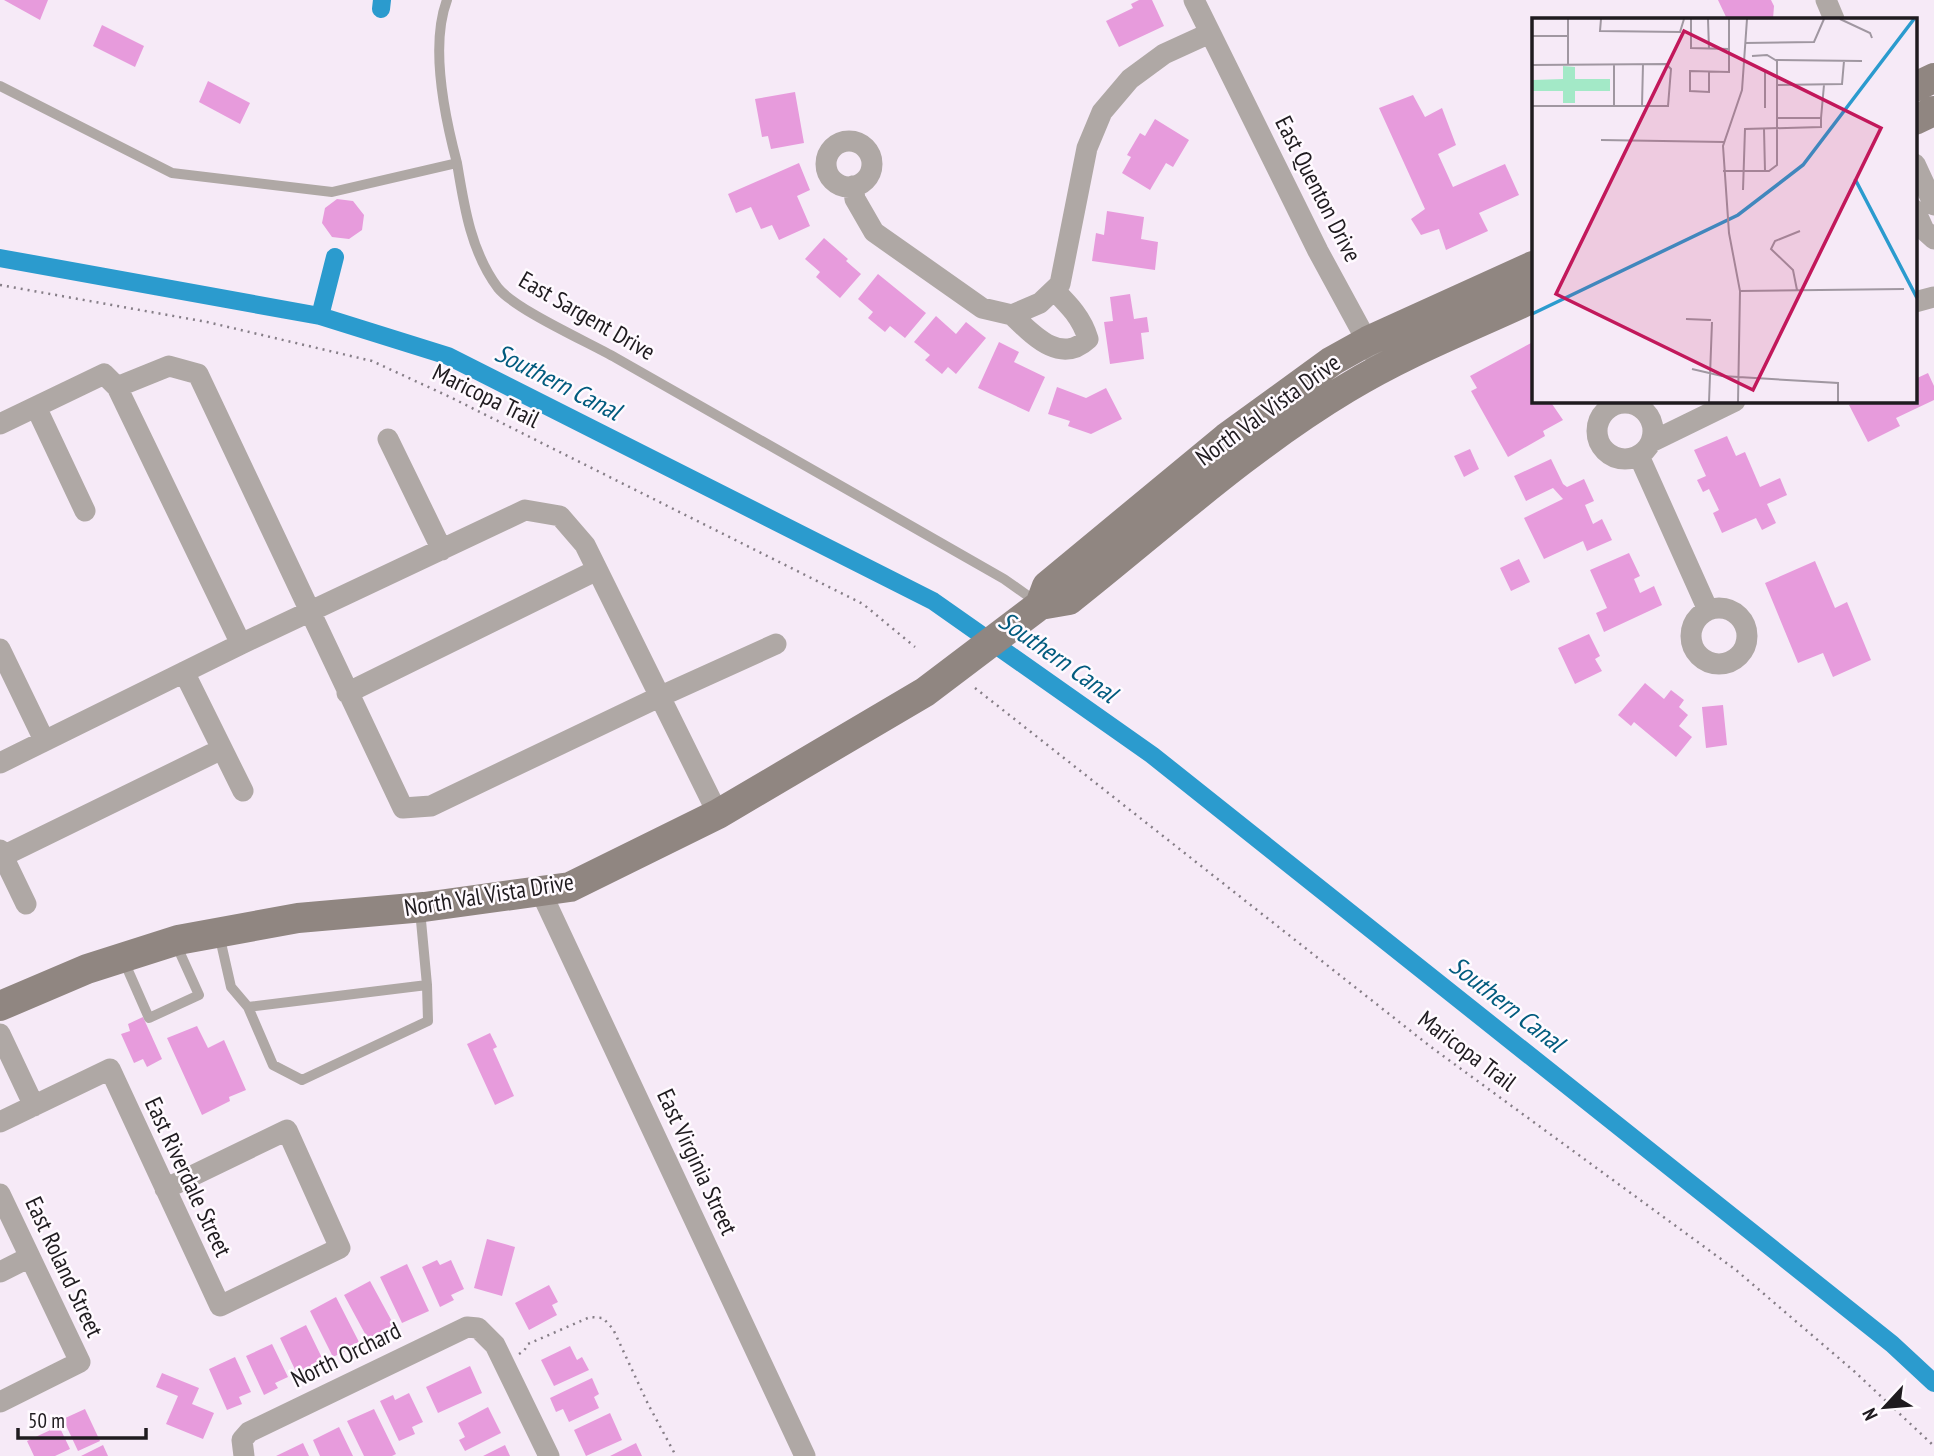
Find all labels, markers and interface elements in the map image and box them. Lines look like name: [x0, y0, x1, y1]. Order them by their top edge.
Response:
inset map: [1532, 18, 1916, 402]
street label: East Quenton Drive: [1268, 111, 1369, 267]
street label: East Sargent Drive: [514, 264, 661, 367]
water label: Southern Canal: [490, 336, 629, 429]
street label: North Val Vista Drive: [1189, 347, 1346, 472]
street label: Maricopa Trail: [428, 356, 545, 435]
water label: Southern Canal: [993, 604, 1126, 711]
street label: North Val Vista Drive: [402, 866, 576, 923]
water label: Southern Canal: [1443, 948, 1574, 1061]
street label: Maricopa Trail: [1412, 1004, 1523, 1098]
street label: East Virginia Street: [650, 1084, 745, 1240]
street label: East Riverdale Street: [138, 1092, 239, 1262]
street label: East Roland Street: [18, 1192, 111, 1342]
street label: North Orchard: [286, 1315, 406, 1394]
north arrow: [1850, 1372, 1920, 1442]
scale bar: [18, 1396, 145, 1440]
text: N: [1857, 1405, 1883, 1424]
text: 50 m: [28, 1407, 65, 1434]

